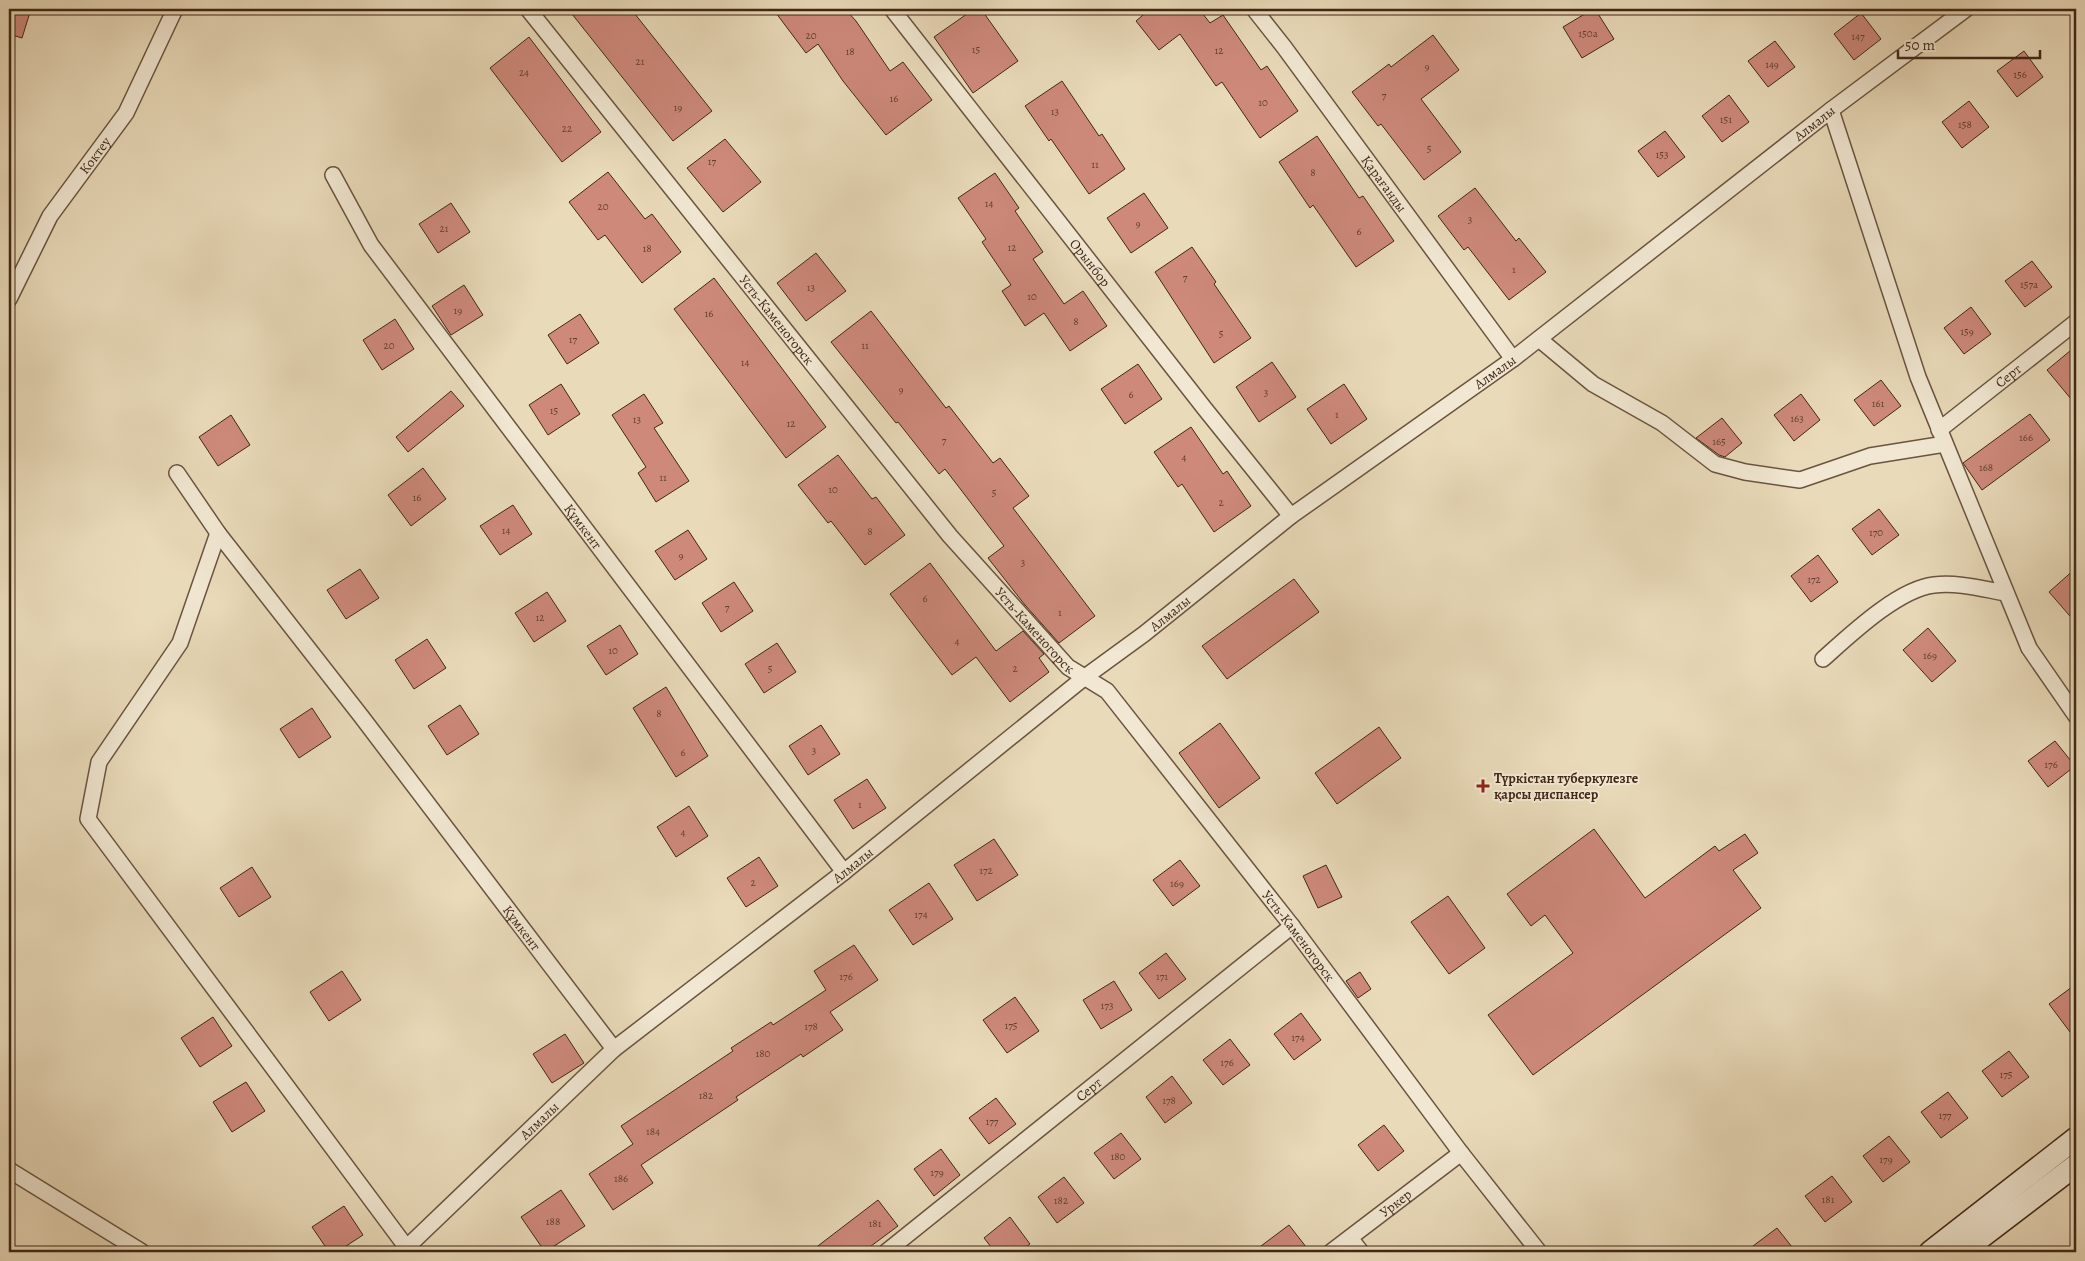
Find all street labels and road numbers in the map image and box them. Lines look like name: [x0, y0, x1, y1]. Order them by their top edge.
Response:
street label: Алмалы: [1789, 101, 1839, 146]
street label: Коктеу: [75, 133, 116, 178]
street label: Қарағанды: [1357, 152, 1411, 216]
street label: Орынбор: [1065, 235, 1115, 291]
street label: Усть-Каменогорск: [734, 271, 818, 369]
street label: Алмалы: [1470, 351, 1520, 394]
street label: Серт: [1991, 360, 2025, 392]
street label: Құмкент: [559, 500, 606, 553]
street label: Усть-Каменогорск: [991, 583, 1078, 679]
street label: Алмалы: [1145, 591, 1195, 636]
street label: Алмалы: [828, 843, 877, 888]
street label: Усть-Каменогорск: [1257, 886, 1339, 986]
street label: Құмкент: [498, 902, 545, 955]
street label: Серт: [1072, 1073, 1106, 1106]
street label: Алмалы: [515, 1098, 563, 1145]
street label: Уркер: [1376, 1185, 1416, 1222]

